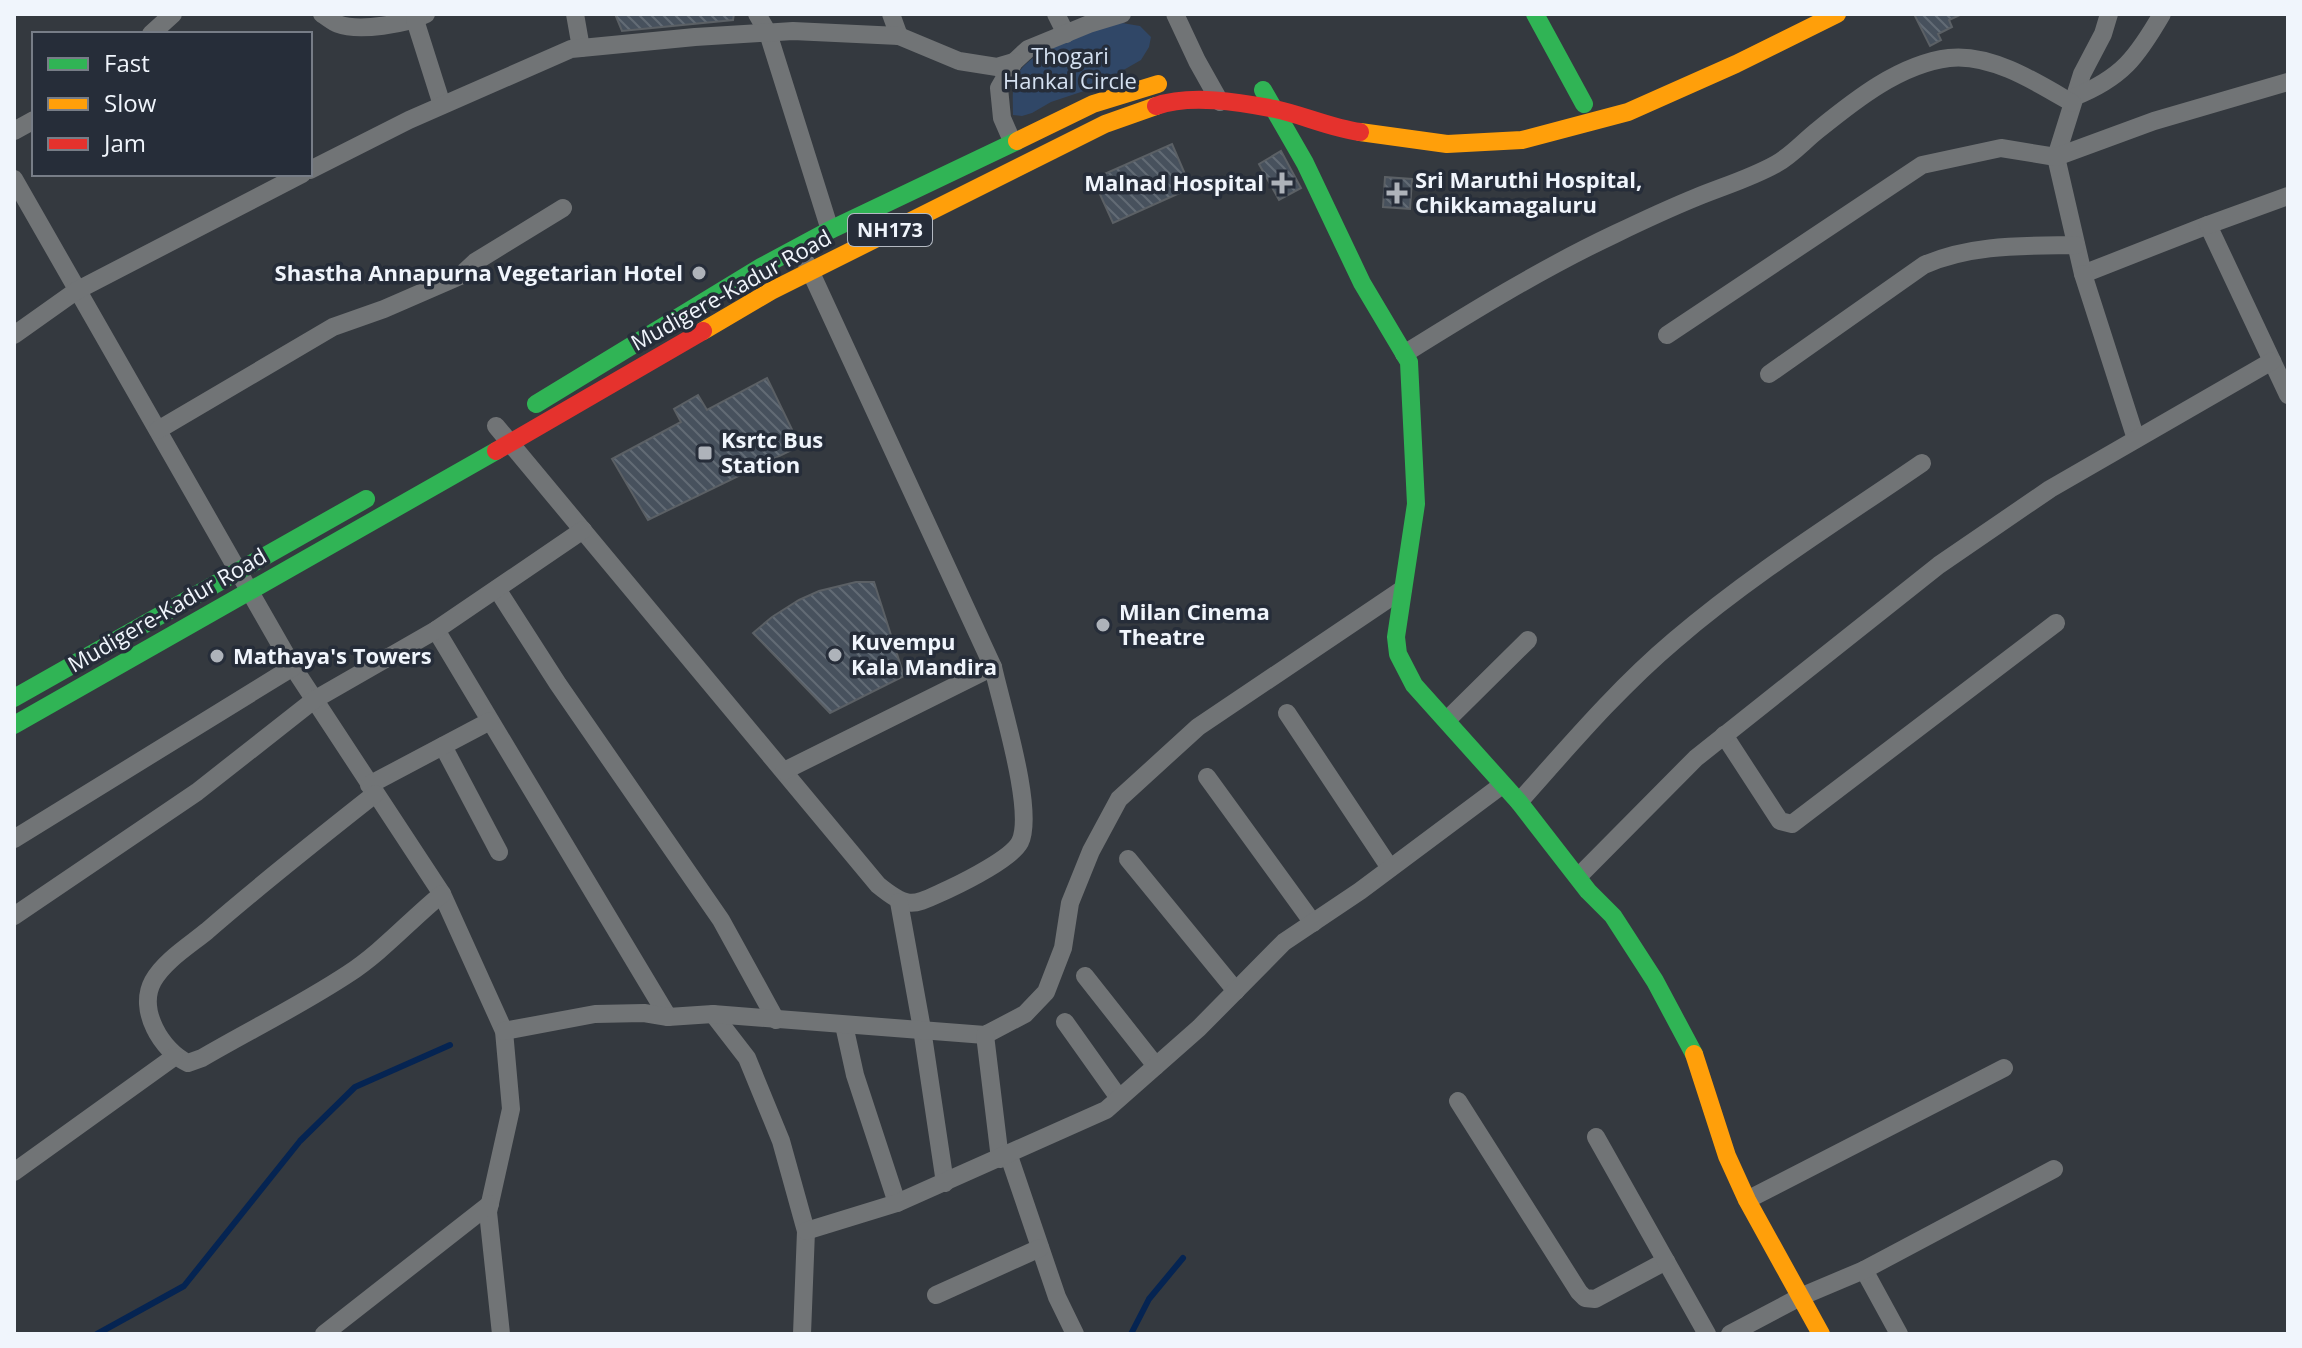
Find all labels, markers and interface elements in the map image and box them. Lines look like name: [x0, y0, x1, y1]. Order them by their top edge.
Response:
legend: [32, 32, 312, 176]
park label: Thogari Hankal Circle: [1003, 40, 1137, 95]
text: Fast: [104, 46, 150, 79]
text: Slow: [104, 86, 157, 119]
text: Jam: [102, 126, 146, 159]
place label: Sri Maruthi Hospital, Chikkamagaluru: [1415, 164, 1642, 219]
place label: Malnad Hospital: [1084, 167, 1264, 197]
marker: Malnad Hospital: [1271, 172, 1293, 194]
marker: Sri Maruthi Hospital, Chikkamagaluru: [1386, 182, 1408, 204]
road number: NH173: [848, 214, 932, 246]
street label: Mudigere-Kadur Road: [625, 221, 836, 357]
place label: Shastha Annapurna Vegetarian Hotel: [275, 257, 683, 287]
marker: Shastha Annapurna Vegetarian Hotel: [690, 264, 708, 282]
place label: Ksrtc Bus Station: [721, 424, 823, 479]
marker: Ksrtc Bus Station: [696, 444, 714, 462]
street label: Mudigere-Kadur Road: [62, 540, 271, 678]
place label: Milan Cinema Theatre: [1119, 596, 1270, 651]
marker: Milan Cinema Theatre: [1094, 616, 1112, 634]
place label: Kuvempu Kala Mandira: [851, 626, 997, 681]
place label: Mathaya's Towers: [233, 640, 432, 670]
marker: Kuvempu Kala Mandira: [826, 646, 844, 664]
marker: Mathaya's Towers: [208, 647, 226, 665]

